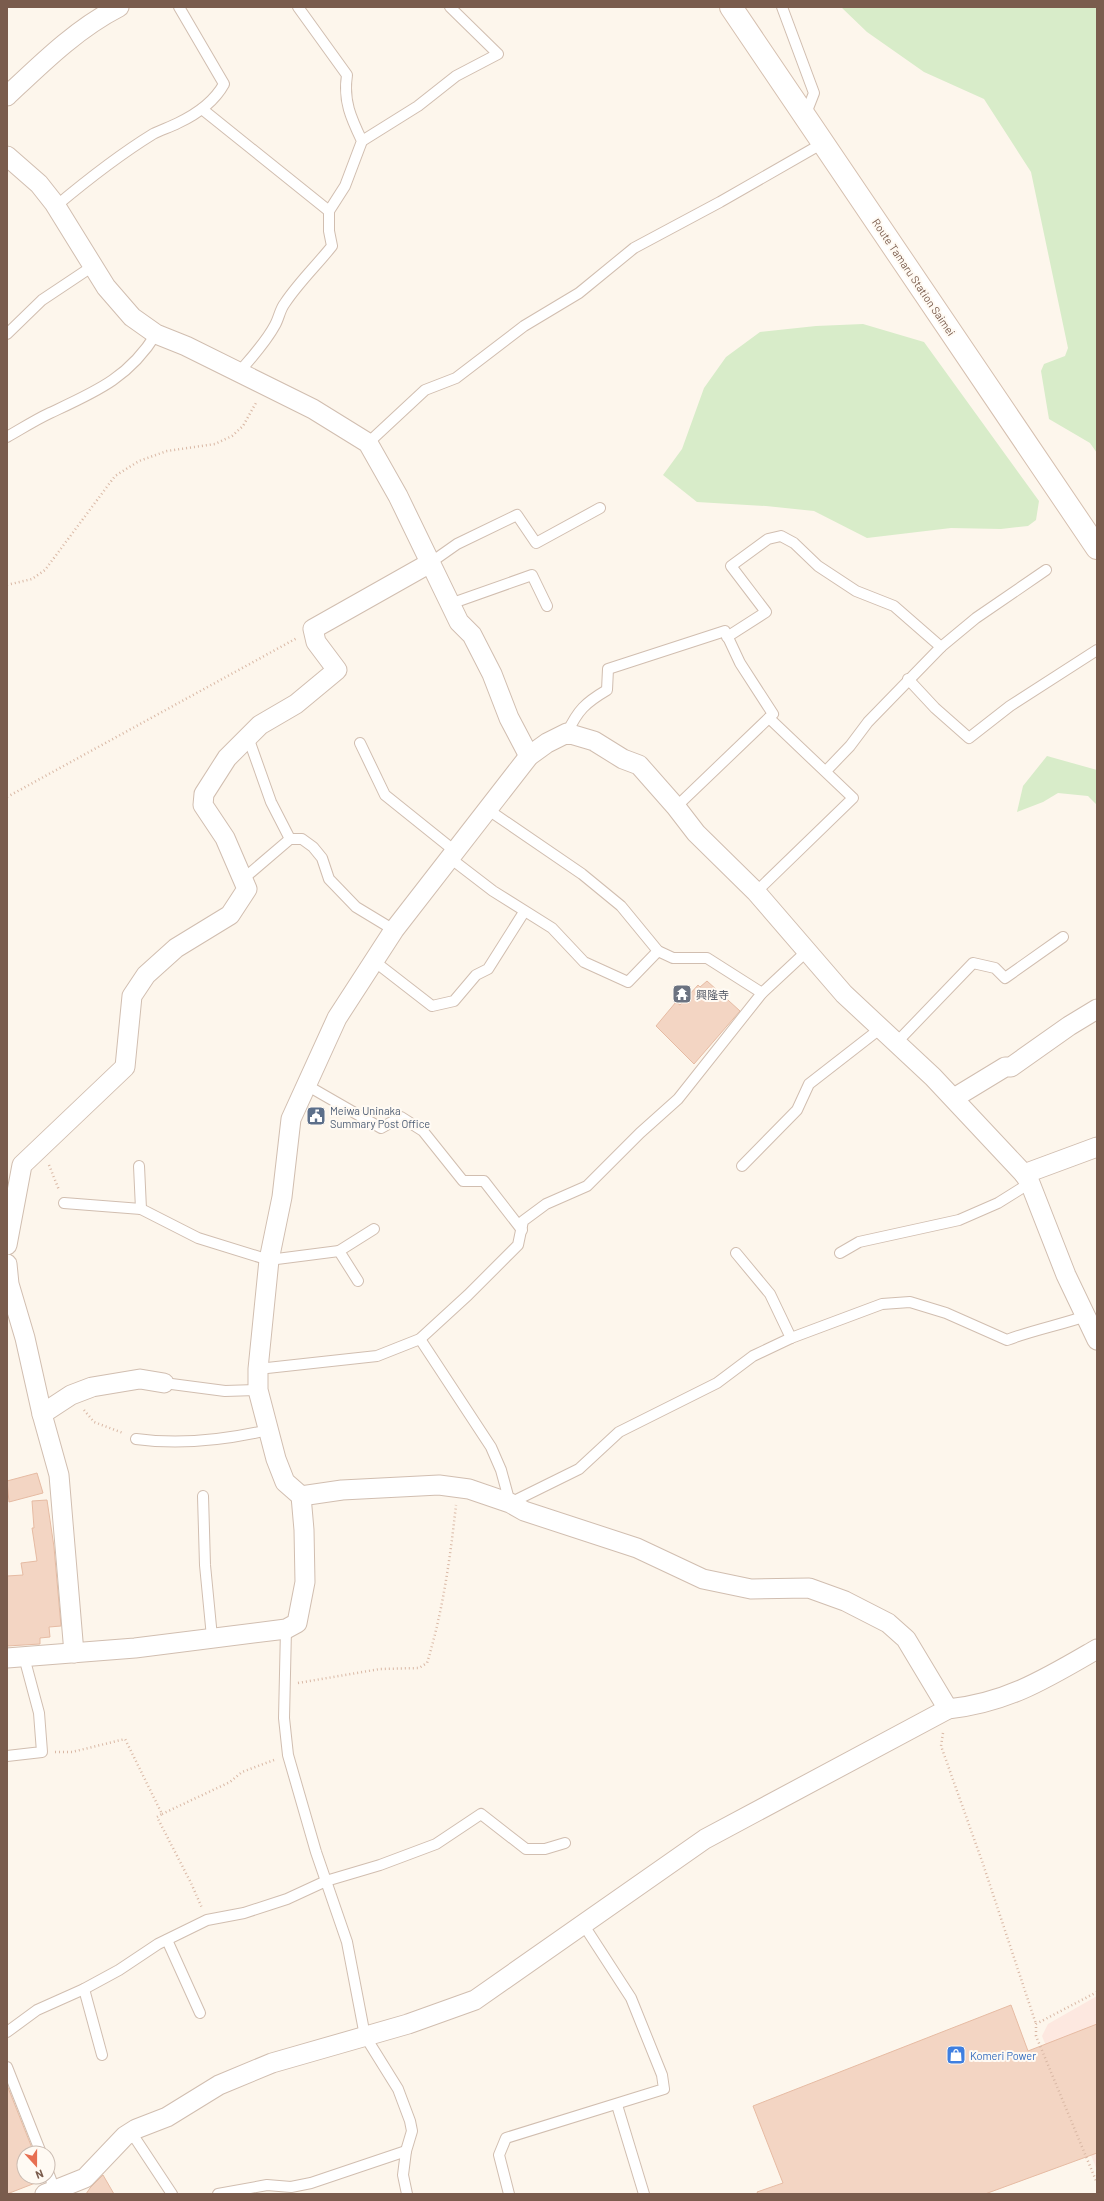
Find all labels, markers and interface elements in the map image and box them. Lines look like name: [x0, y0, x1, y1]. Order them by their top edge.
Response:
street label: Route Tamaru Station Saimei: [870, 216, 958, 338]
temple icon: 興隆寺: [671, 983, 693, 1005]
place label: 興隆寺: [696, 988, 729, 1001]
place label: Meiwa Uninaka Summary Post Office: [330, 1104, 430, 1130]
public building icon: Meiwa Uninaka Summary Post Office: [305, 1105, 327, 1127]
shop icon: Komeri Power: [945, 2044, 967, 2066]
place label: Komeri Power: [970, 2049, 1036, 2062]
north arrow: [16, 2145, 56, 2185]
text: N: [34, 2167, 46, 2182]

